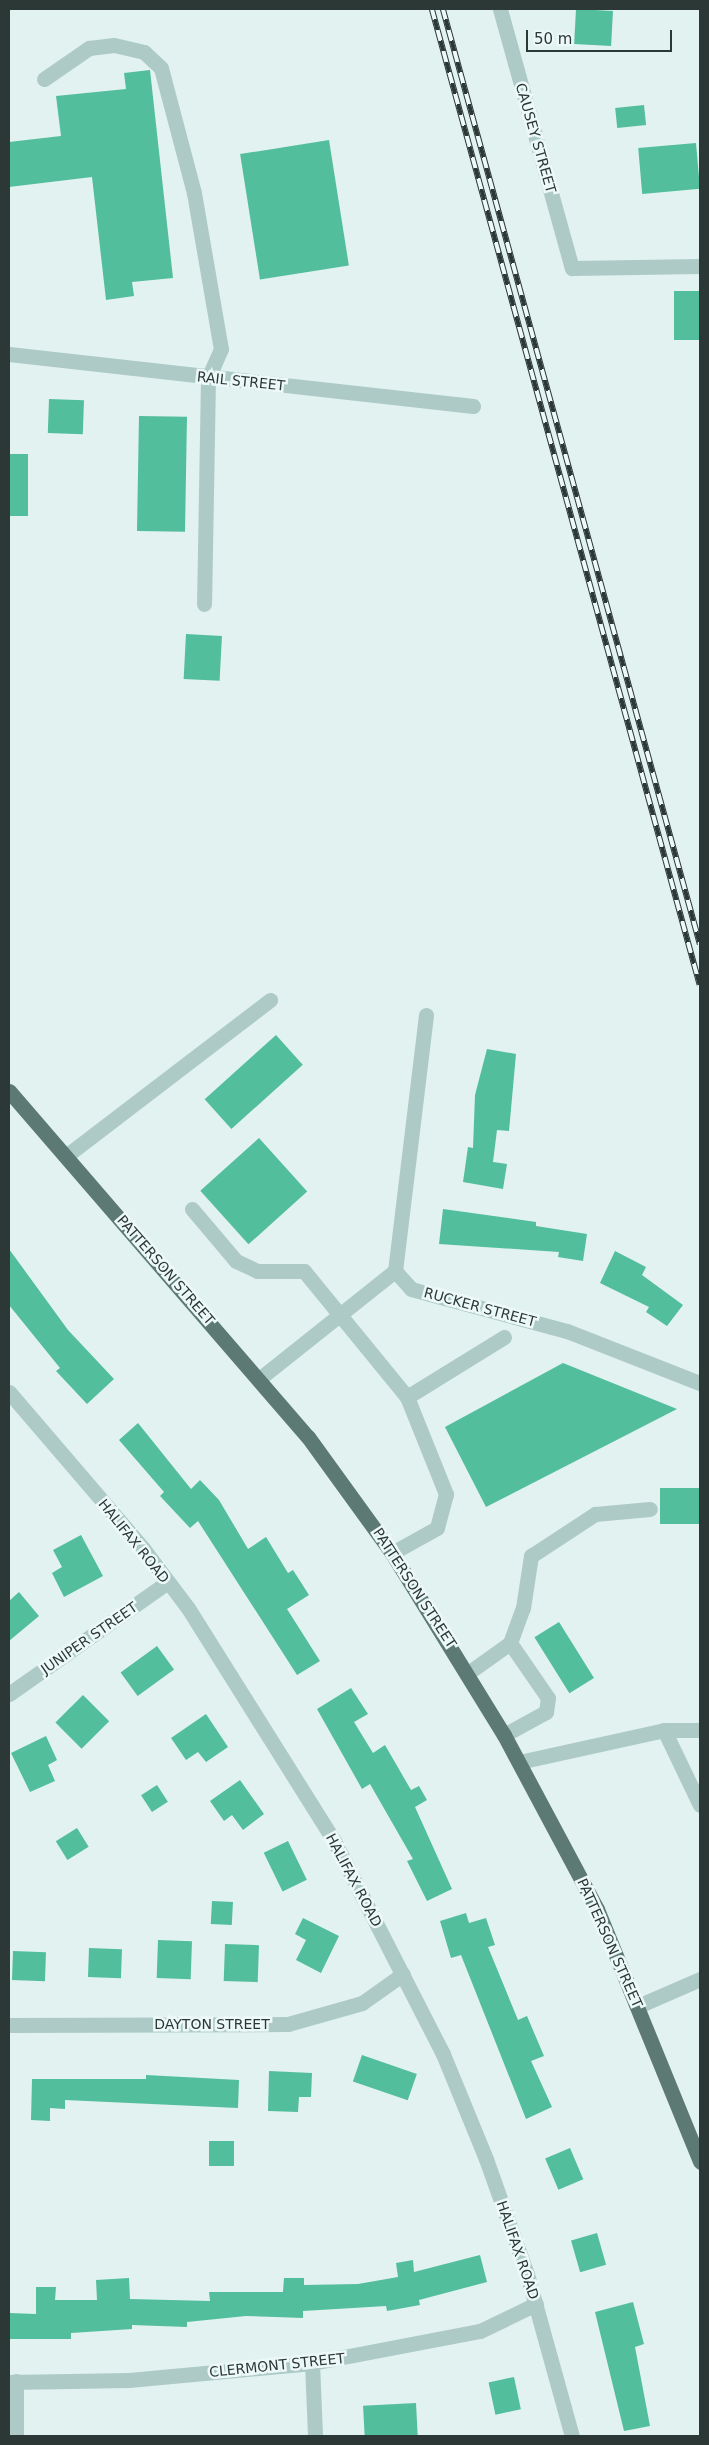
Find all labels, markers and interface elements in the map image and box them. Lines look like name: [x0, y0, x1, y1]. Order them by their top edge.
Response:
scale bar: [529, 20, 675, 52]
text: 50 m: [534, 30, 572, 48]
street label: CAUSEY STREET: [512, 81, 560, 195]
street label: RAIL STREET: [196, 368, 286, 394]
street label: PATTERSON STREET: [114, 1212, 218, 1328]
street label: RUCKER STREET: [422, 1284, 538, 1330]
street label: HALIFAX ROAD: [95, 1496, 173, 1586]
street label: PATTERSON STREET: [370, 1525, 460, 1651]
street label: JUNIPER STREET: [38, 1598, 140, 1678]
street label: HALIFAX ROAD: [322, 1830, 386, 1930]
street label: PATTERSON STREET: [574, 1876, 646, 2010]
street label: DAYTON STREET: [154, 2016, 270, 2032]
street label: HALIFAX ROAD: [493, 2198, 543, 2302]
street label: CLERMONT STREET: [208, 2350, 346, 2380]

